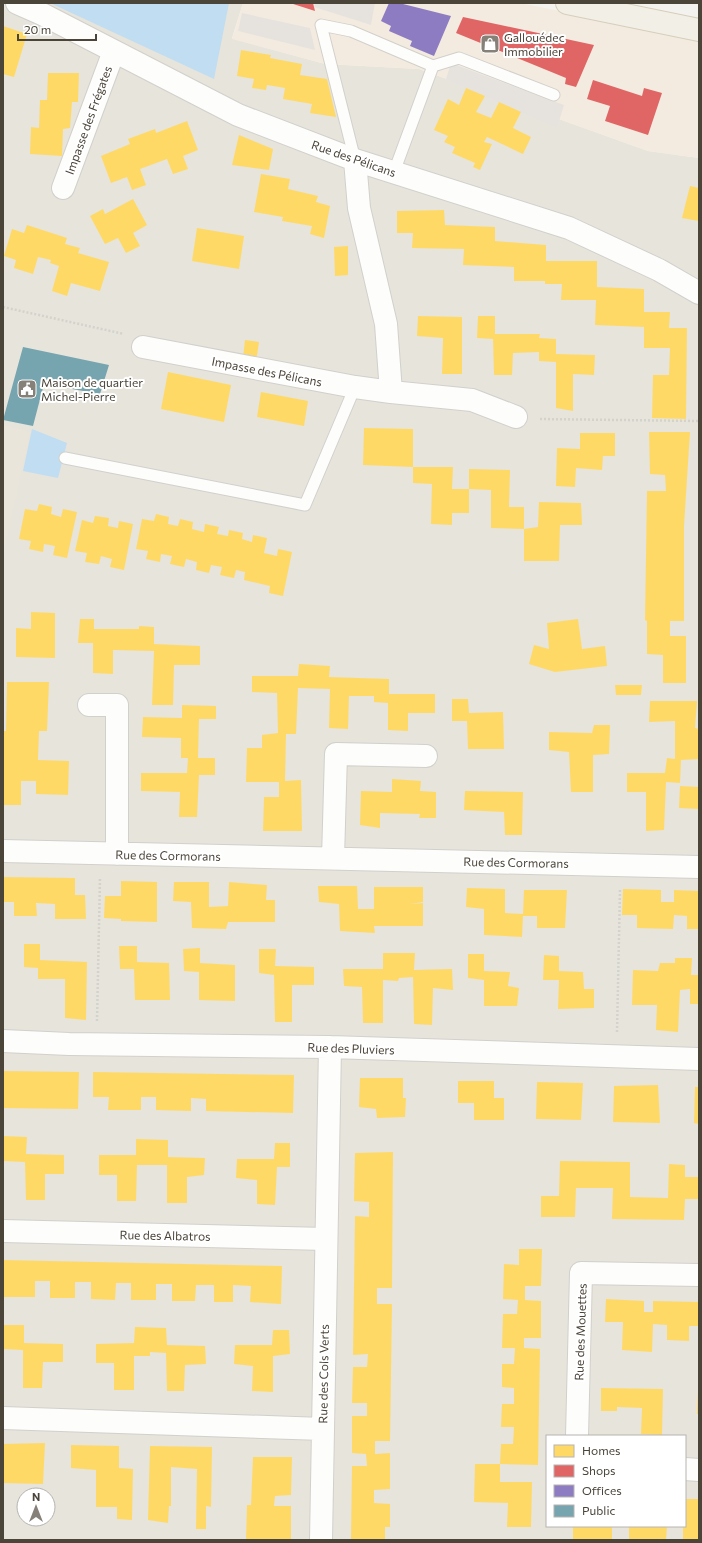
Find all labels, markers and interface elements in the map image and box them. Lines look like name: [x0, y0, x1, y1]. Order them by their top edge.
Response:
scale bar: [18, 16, 96, 42]
text: 20 m: [24, 22, 51, 36]
place label: Gallouédec Immobilier: [504, 30, 565, 58]
shop icon: Gallouédec Immobilier: [479, 33, 501, 55]
street label: Impasse des Frégates: [62, 64, 114, 176]
street label: Rue des Pélicans: [310, 137, 398, 179]
street label: Impasse des Pélicans: [211, 353, 323, 389]
place label: Maison de quartier Michel-Pierre: [41, 375, 143, 403]
public building icon: Maison de quartier Michel-Pierre: [16, 378, 38, 400]
street label: Rue des Cormorans: [115, 847, 221, 863]
street label: Rue des Cormorans: [463, 854, 569, 870]
street label: Rue des Pluviers: [307, 1039, 395, 1057]
street label: Rue des Albatros: [119, 1227, 211, 1243]
street label: Rue des Mouettes: [571, 1283, 589, 1381]
street label: Rue des Cols Verts: [315, 1324, 331, 1424]
legend: [546, 1435, 686, 1527]
text: Homes: [582, 1443, 620, 1457]
text: Shops: [582, 1463, 616, 1477]
text: Offices: [582, 1483, 622, 1497]
north arrow: [16, 1487, 56, 1527]
text: N: [32, 1490, 40, 1503]
text: Public: [582, 1503, 615, 1517]

